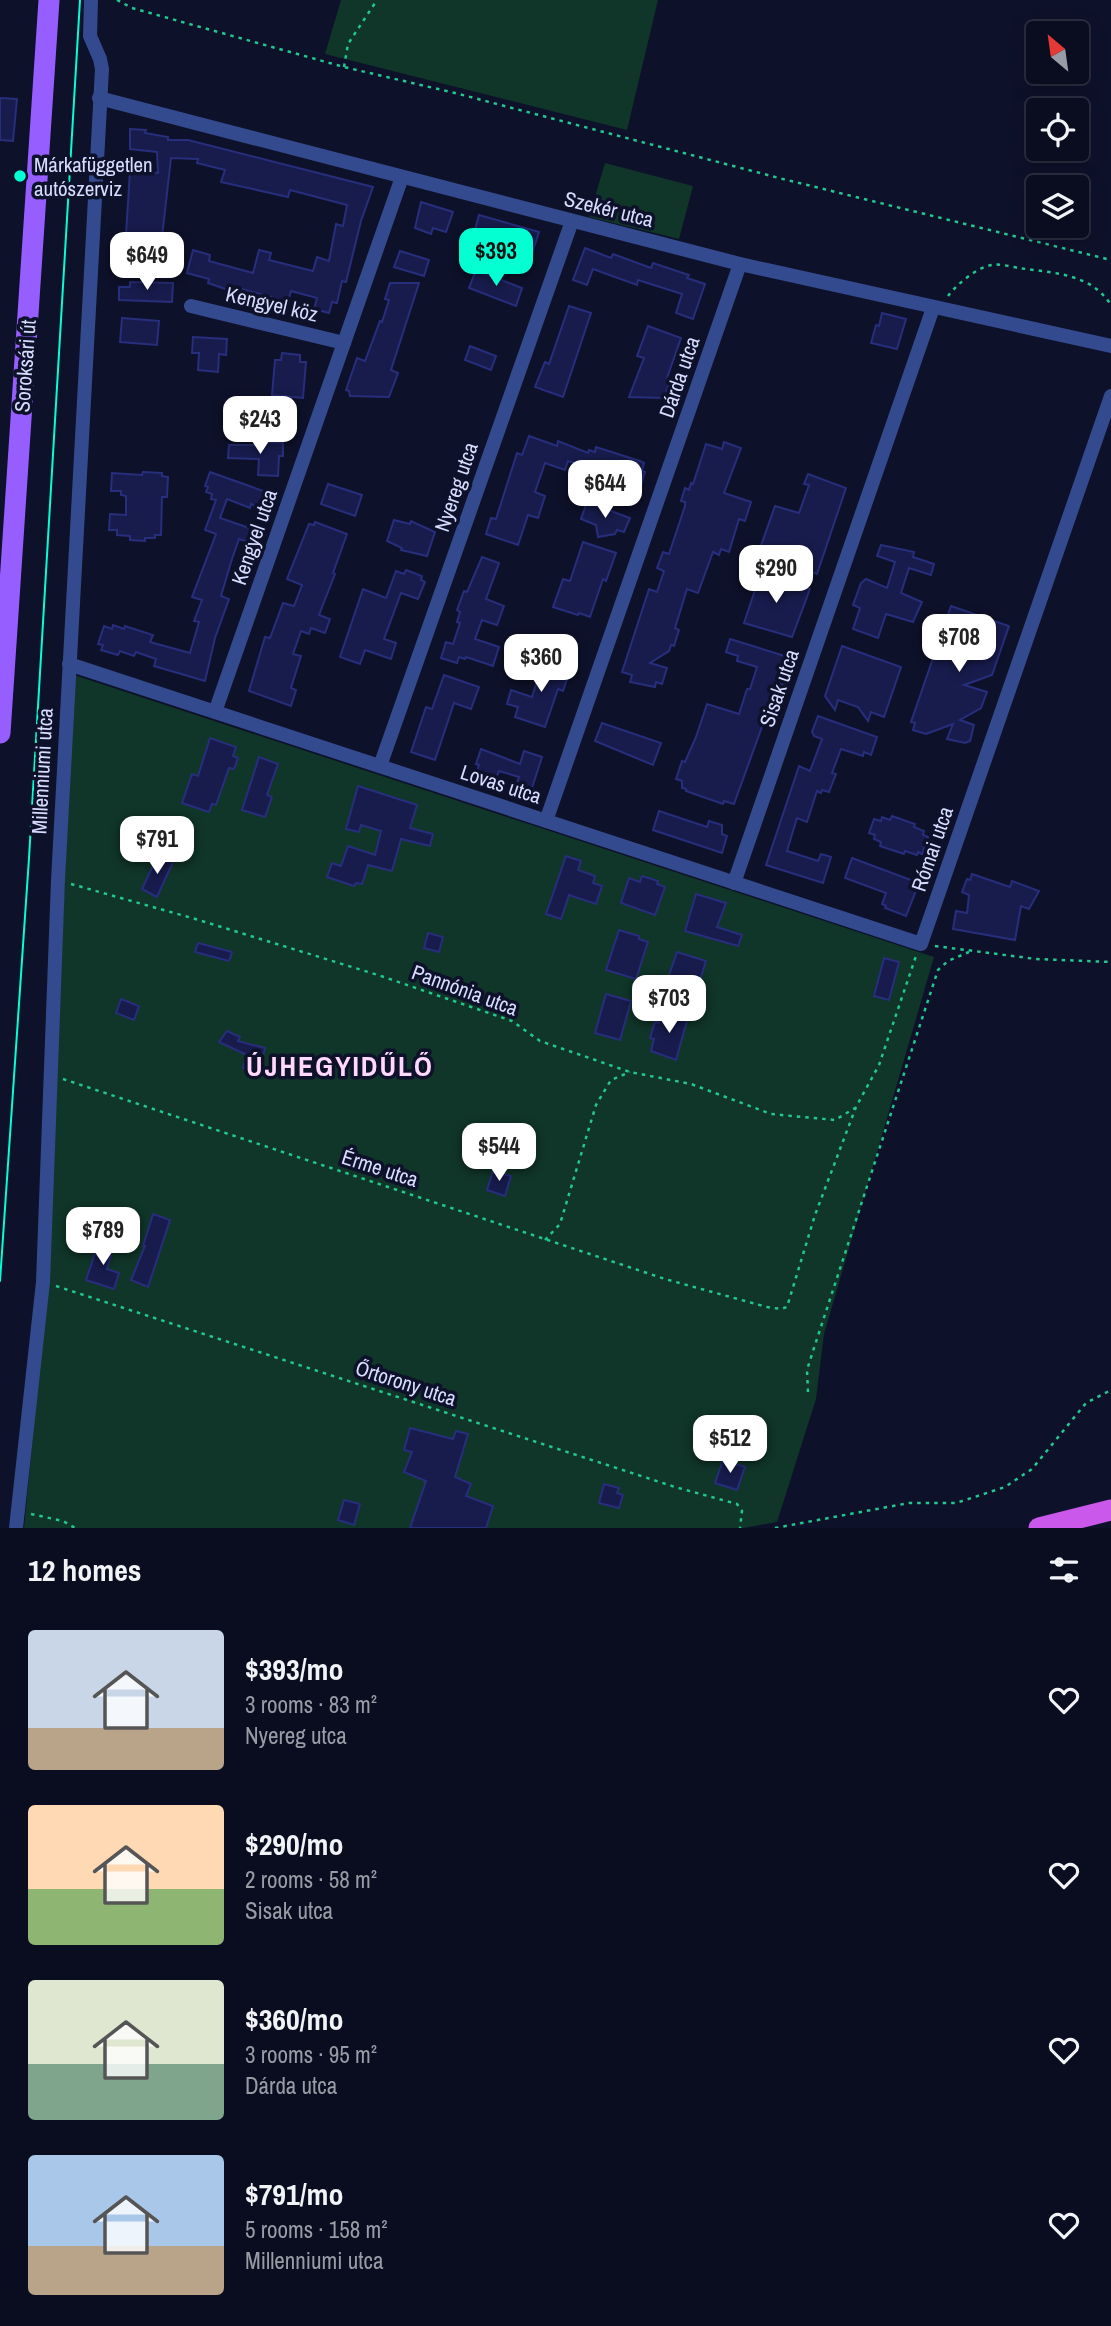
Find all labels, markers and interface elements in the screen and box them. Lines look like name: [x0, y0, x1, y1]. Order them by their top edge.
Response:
north arrow: [1026, 21, 1088, 84]
map controls: [1026, 21, 1089, 238]
button: locate: [1026, 98, 1089, 161]
place label: Márkafüggetlen autószerviz: [34, 150, 153, 203]
marker: Márkafüggetlen autószerviz: [12, 168, 28, 184]
button: layers: [1026, 175, 1089, 238]
street label: Szekér utca: [561, 184, 657, 234]
pin: $393: [455, 229, 537, 288]
pin: $649: [106, 232, 188, 292]
text: $393: [475, 235, 517, 266]
text: $649: [126, 239, 168, 270]
street label: Kengyel köz: [223, 279, 321, 329]
street label: Soroksári út: [7, 318, 43, 413]
street label: Dárda utca: [652, 332, 707, 422]
pin: $243: [219, 396, 301, 456]
text: $243: [239, 403, 281, 434]
street label: Nyereg utca: [427, 438, 485, 536]
pin: $644: [564, 461, 646, 520]
text: $644: [584, 467, 626, 498]
street label: Kengyel utca: [224, 485, 284, 589]
pin: $290: [735, 546, 817, 605]
text: $290: [755, 552, 797, 583]
pin: $708: [918, 614, 1000, 674]
text: $708: [938, 621, 980, 652]
pin: $360: [500, 634, 582, 694]
text: $360: [520, 641, 562, 672]
street label: Sisak utca: [752, 645, 806, 731]
street label: Millenniumi utca: [24, 707, 60, 835]
street label: Lovas utca: [457, 757, 545, 811]
street label: Római utca: [904, 802, 960, 895]
pin: $791: [116, 816, 198, 876]
text: $791: [136, 823, 178, 854]
street label: Pannónia utca: [408, 957, 523, 1023]
pin: $703: [628, 976, 710, 1035]
text: $703: [648, 982, 690, 1013]
district label: ÚJHEGYIDŰLŐ: [246, 1047, 434, 1085]
pin: $544: [458, 1124, 540, 1183]
text: $544: [478, 1130, 520, 1161]
street label: Érme utca: [338, 1142, 422, 1194]
pin: $789: [62, 1208, 144, 1267]
text: $789: [82, 1214, 124, 1245]
street label: Őrtorony utca: [352, 1353, 460, 1413]
pin: $512: [689, 1416, 771, 1475]
text: $512: [709, 1422, 751, 1453]
text: 12 homes: [28, 1550, 142, 1590]
icon: filters: [1045, 1551, 1083, 1589]
text: $393/mo: [245, 1649, 343, 1689]
icon: home: [84, 1658, 168, 1742]
icon: heart: [1045, 1681, 1083, 1719]
text: 3 rooms · 83 m²: [245, 1689, 377, 1720]
text: Nyereg utca: [245, 1720, 347, 1751]
text: $290/mo: [245, 1824, 343, 1864]
icon: home: [84, 1833, 168, 1917]
icon: heart: [1045, 1856, 1083, 1894]
text: 2 rooms · 58 m²: [245, 1864, 377, 1895]
text: Sisak utca: [245, 1895, 333, 1926]
text: $360/mo: [245, 1999, 343, 2039]
icon: home: [84, 2008, 168, 2092]
icon: heart: [1045, 2031, 1083, 2069]
text: 3 rooms · 95 m²: [245, 2039, 377, 2070]
text: Dárda utca: [245, 2070, 337, 2101]
text: $791/mo: [245, 2174, 343, 2214]
icon: home: [84, 2183, 168, 2267]
icon: heart: [1045, 2206, 1083, 2244]
text: 5 rooms · 158 m²: [245, 2214, 388, 2245]
text: Millenniumi utca: [245, 2245, 383, 2276]

